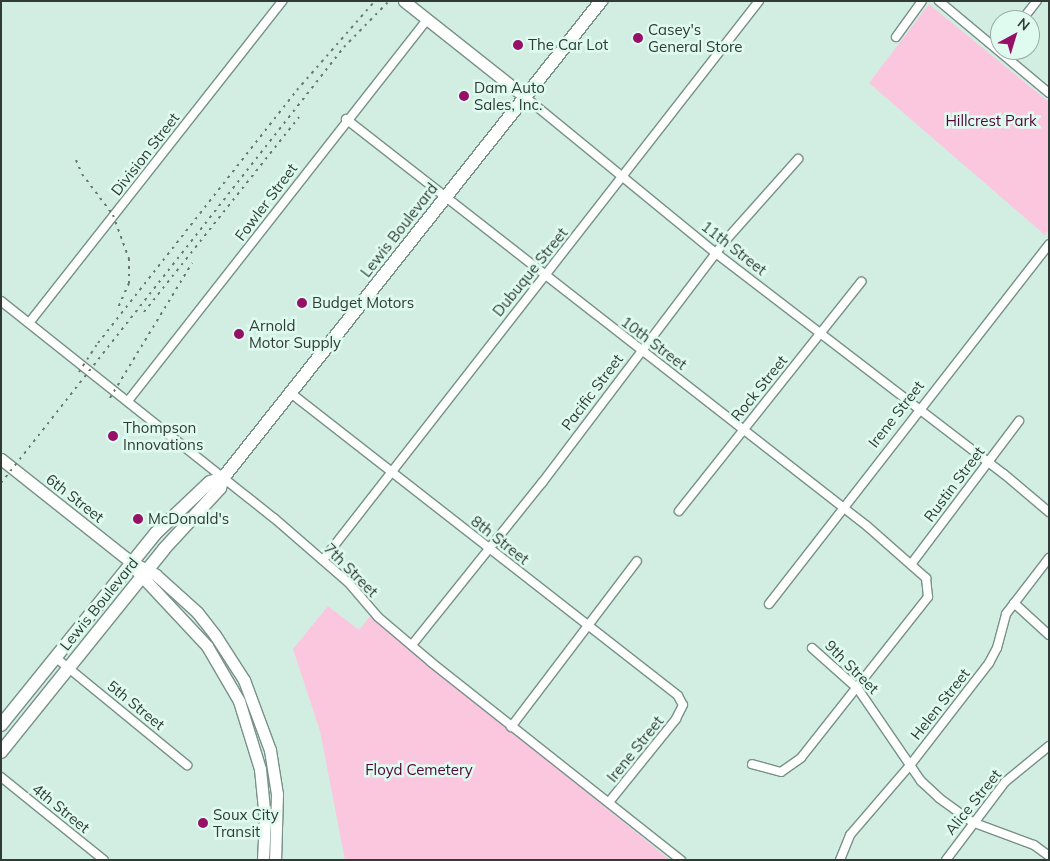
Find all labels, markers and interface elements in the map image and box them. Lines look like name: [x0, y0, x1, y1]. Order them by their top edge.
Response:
north arrow: [990, 10, 1040, 60]
text: N: [1014, 14, 1034, 34]
place label: Casey's General Store: [648, 20, 742, 55]
marker: Casey's General Store: [632, 32, 644, 44]
place label: The Car Lot: [528, 36, 608, 54]
marker: The Car Lot: [512, 39, 524, 51]
place label: Dam Auto Sales, Inc.: [474, 78, 545, 113]
marker: Dam Auto Sales, Inc.: [458, 90, 470, 102]
street label: Division Street: [107, 109, 183, 199]
park label: Hillcrest Park: [945, 112, 1037, 130]
street label: Fowler Street: [231, 160, 301, 244]
street label: Lewis Boulevard: [357, 179, 441, 281]
street label: 11th Street: [698, 217, 770, 279]
street label: Dubuque Street: [489, 224, 571, 320]
place label: Budget Motors: [312, 294, 414, 312]
marker: Budget Motors: [296, 297, 308, 309]
street label: 10th Street: [618, 313, 690, 373]
place label: Arnold Motor Supply: [249, 316, 341, 351]
marker: Arnold Motor Supply: [233, 328, 245, 340]
street label: Pacific Street: [557, 350, 627, 434]
street label: Rock Street: [727, 352, 791, 424]
street label: Irene Street: [864, 377, 928, 451]
place label: Thompson Innovations: [123, 418, 203, 453]
marker: Thompson Innovations: [107, 430, 119, 442]
street label: Rustin Street: [920, 443, 988, 525]
street label: 6th Street: [42, 470, 108, 526]
place label: McDonald's: [148, 510, 229, 528]
street label: 8th Street: [467, 512, 533, 568]
marker: McDonald's: [132, 513, 144, 525]
street label: 7th Street: [320, 539, 382, 601]
street label: Lewis Boulevard: [56, 554, 142, 654]
street label: 9th Street: [821, 636, 883, 698]
street label: Helen Street: [907, 665, 973, 743]
street label: 5th Street: [104, 676, 168, 734]
street label: Irene Street: [603, 712, 667, 786]
park label: Floyd Cemetery: [365, 761, 473, 779]
street label: Alice Street: [941, 766, 1005, 838]
street label: 4th Street: [29, 779, 93, 837]
place label: Soux City Transit: [213, 805, 279, 840]
marker: Soux City Transit: [197, 817, 209, 829]

